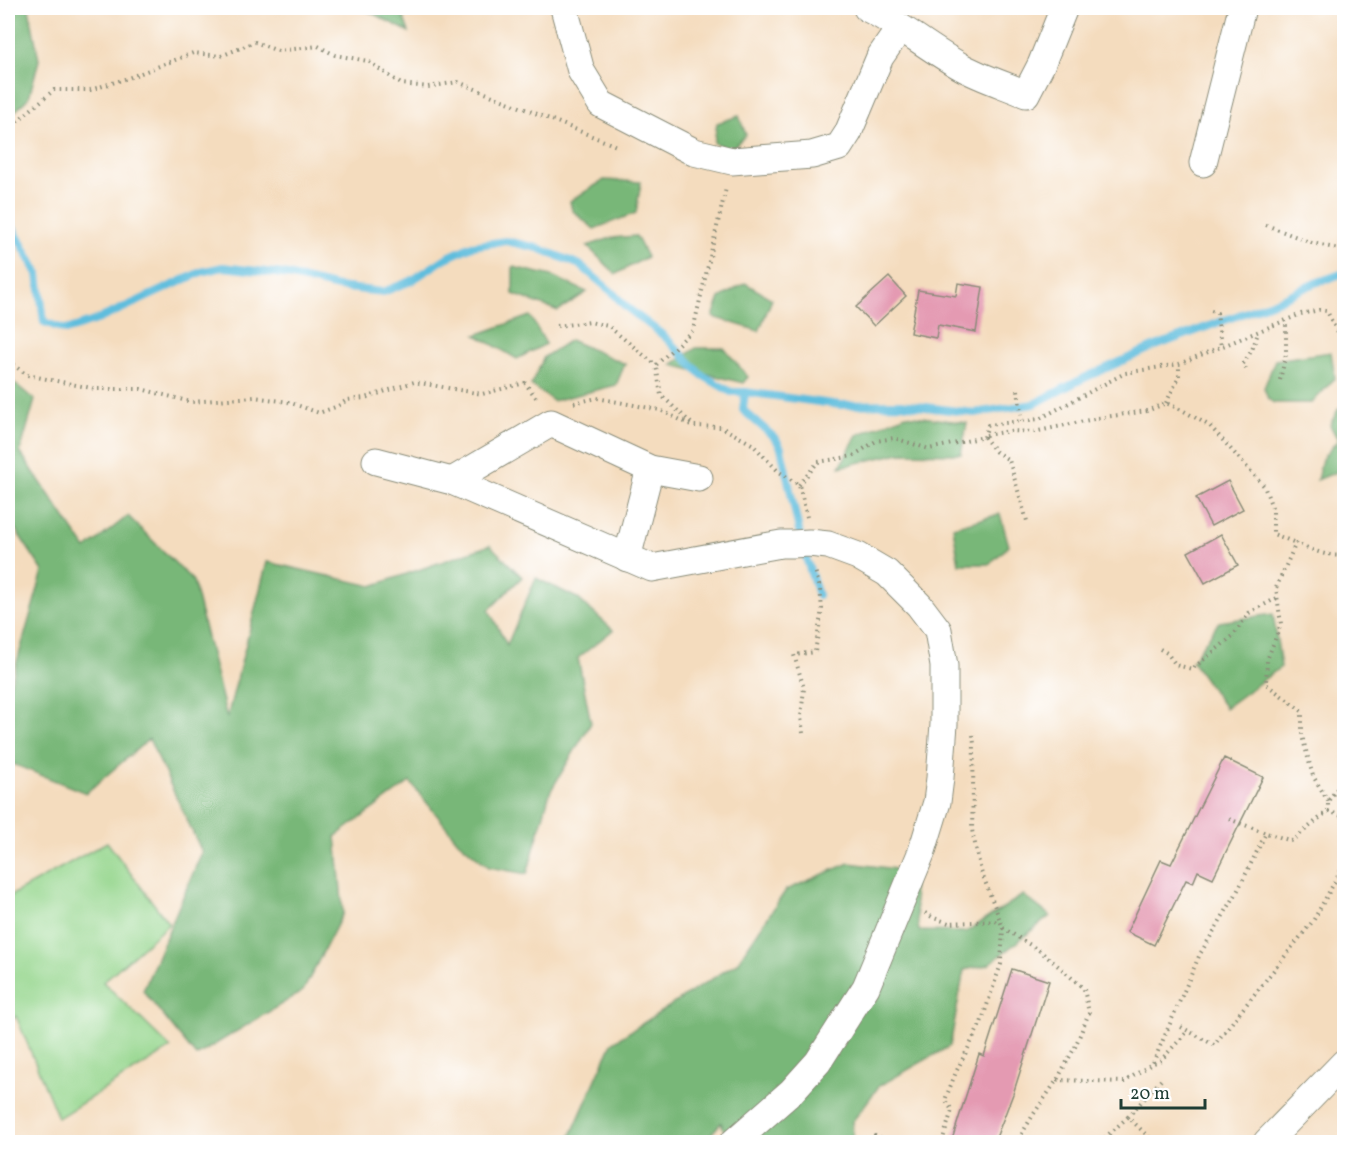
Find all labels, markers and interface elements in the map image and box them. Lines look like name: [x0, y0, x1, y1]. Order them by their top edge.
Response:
scale bar: [1121, 1072, 1205, 1110]
text: 20 m: [1130, 1082, 1170, 1107]

